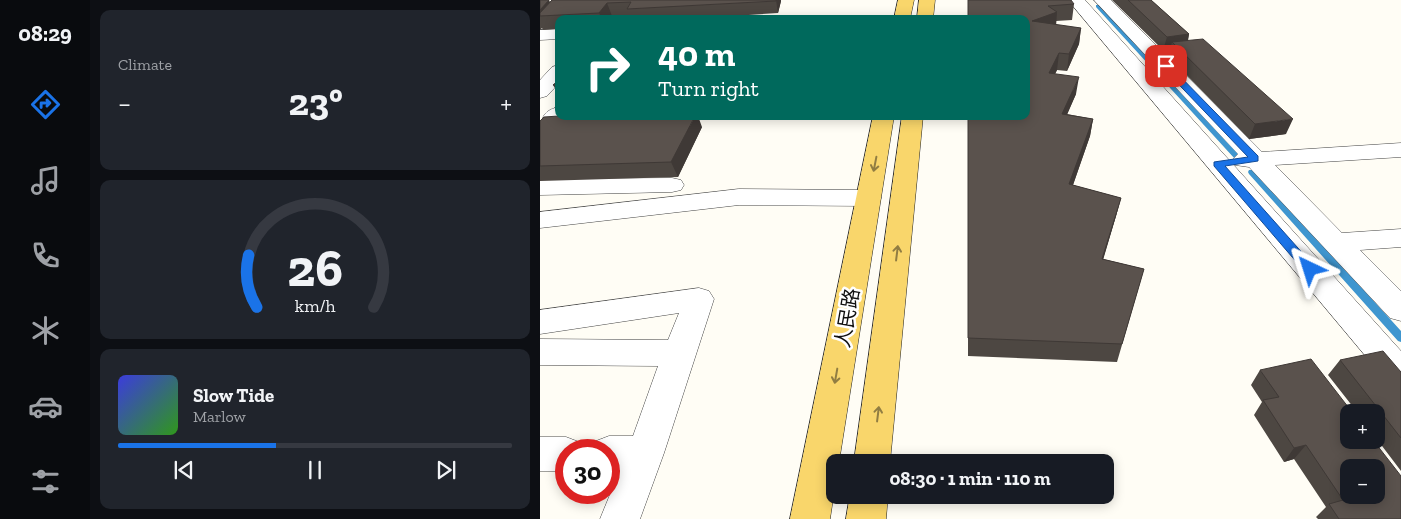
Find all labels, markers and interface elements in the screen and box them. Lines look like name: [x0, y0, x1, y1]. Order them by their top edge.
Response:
text: 08:29: [18, 20, 72, 47]
text: 40 m: [658, 33, 735, 75]
icon: right: [575, 35, 640, 100]
pin: [1145, 45, 1187, 87]
icon: arrive: [1152, 52, 1180, 80]
text: Climate: [118, 55, 172, 74]
text: Turn right: [658, 75, 759, 102]
text: 23°: [288, 79, 343, 125]
icon: directions: [28, 87, 63, 122]
text: −: [118, 87, 131, 120]
text: +: [500, 87, 512, 120]
one-way arrow: [870, 156, 879, 172]
icon: music: [28, 163, 63, 198]
text: 26: [287, 237, 343, 299]
icon: phone: [28, 238, 63, 273]
position arrow: [1283, 242, 1335, 294]
one-way arrow: [892, 245, 902, 261]
street label: 人民路: [830, 286, 864, 350]
text: km/h: [295, 295, 335, 317]
icon: climate: [28, 313, 63, 348]
one-way arrow: [831, 367, 841, 383]
text: Slow Tide: [193, 384, 274, 407]
icon: car: [28, 389, 63, 424]
map controls: [1340, 404, 1385, 504]
button: +: [1340, 404, 1385, 449]
one-way arrow: [873, 406, 883, 422]
text: Marlow: [193, 407, 246, 426]
speed limit sign: 30: [555, 439, 620, 504]
icon: previous: [170, 456, 198, 484]
icon: pause: [301, 456, 329, 484]
icon: next: [432, 456, 460, 484]
button: −: [1340, 459, 1385, 504]
icon: filters: [28, 464, 63, 499]
text: 08:30 · 1 min · 110 m: [889, 467, 1051, 490]

